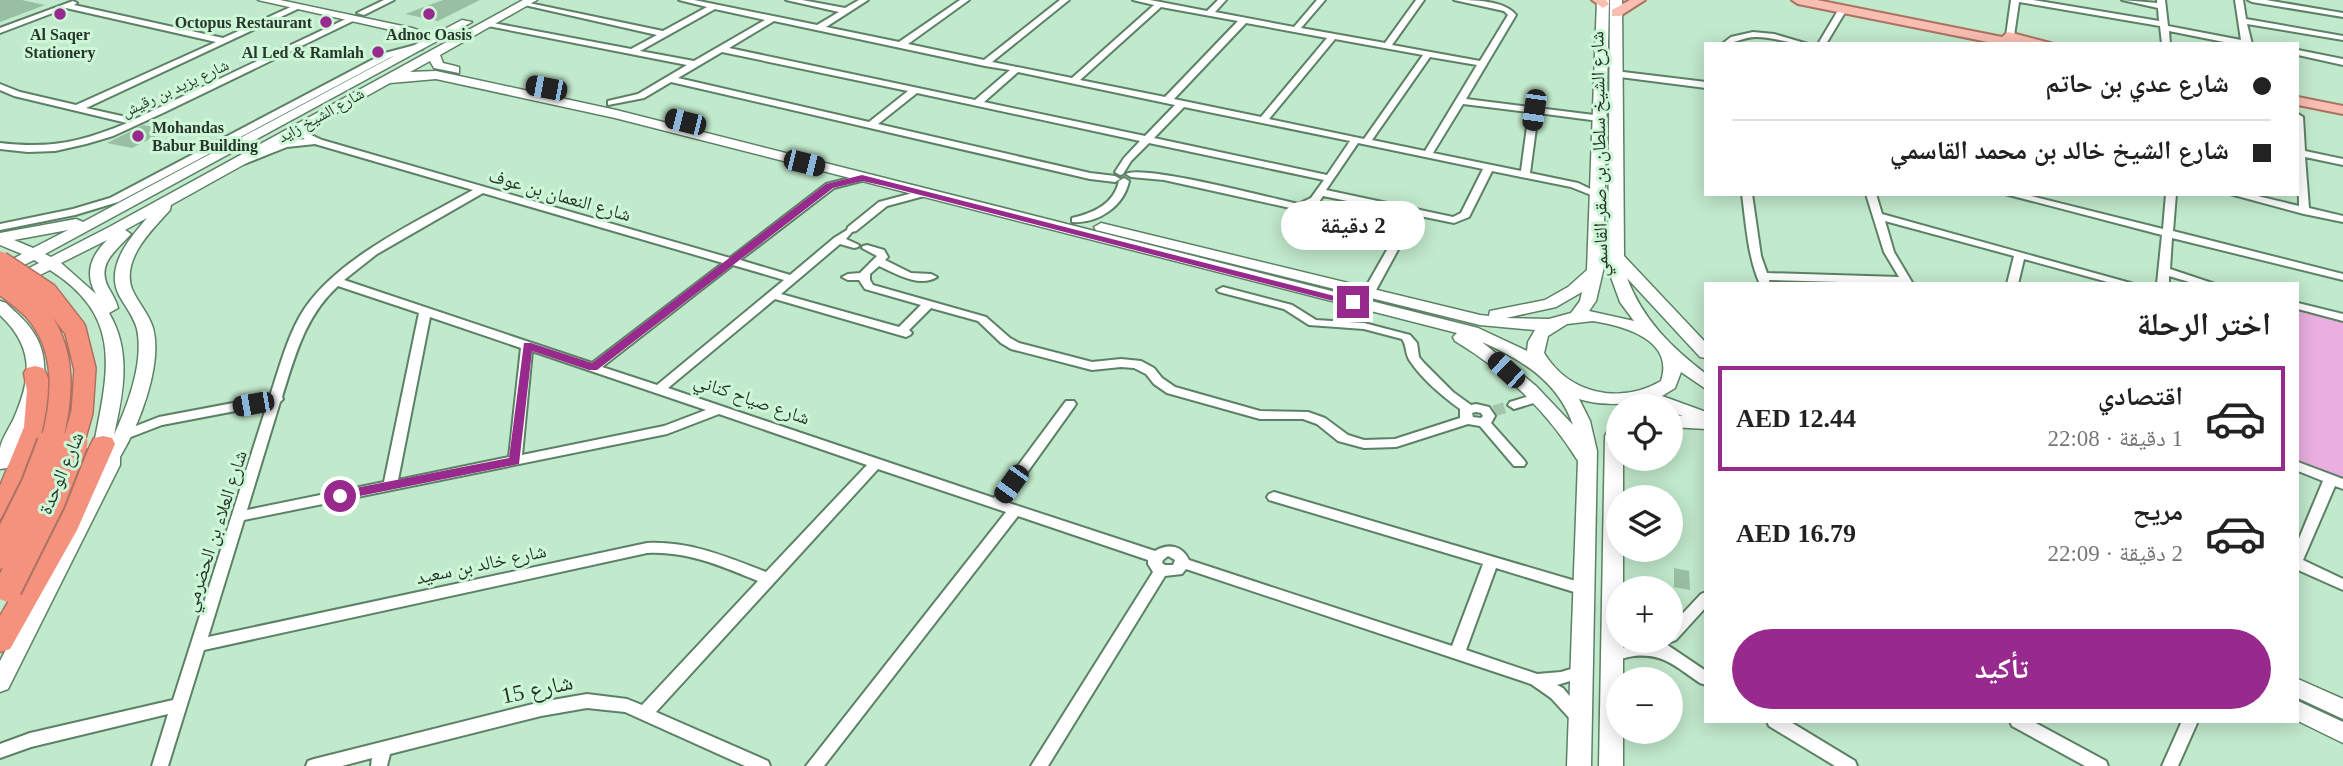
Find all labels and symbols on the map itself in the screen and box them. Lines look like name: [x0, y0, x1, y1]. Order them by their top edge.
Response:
marker: Al Saqer Stationery: [52, 6, 68, 22]
marker: Adnoc Oasis: [421, 6, 437, 22]
place label: Octopus Restaurant: [175, 14, 313, 32]
marker: Octopus Restaurant: [318, 14, 334, 30]
place label: Al Saqer Stationery: [24, 26, 96, 62]
place label: Adnoc Oasis: [386, 26, 472, 43]
street label: شارع الشيخ سلطان بن صقر القاسمي: [1586, 31, 1616, 277]
place label: Al Led & Ramlah: [242, 44, 364, 61]
marker: Al Led & Ramlah: [370, 44, 386, 60]
street label: شارع يزيد بن رقيش: [119, 56, 232, 122]
car: [524, 74, 569, 102]
street label: شارع الشيخ زايد: [275, 84, 368, 147]
car: [1521, 88, 1548, 132]
car: [663, 107, 708, 137]
place label: Mohandas Babur Building: [152, 119, 258, 155]
marker: Mohandas Babur Building: [130, 128, 146, 144]
car: [782, 148, 827, 178]
street label: شارع النعمان بن عوف: [486, 165, 634, 226]
callout: 2 دقيقة: [1281, 201, 1425, 250]
route end: [1337, 286, 1369, 318]
car: [1484, 348, 1529, 392]
street label: شارع صياح كناني: [690, 369, 813, 433]
car: [231, 390, 276, 418]
street label: شارع الوحدة: [34, 429, 89, 518]
street label: شارع العلاء بن الحضرمي: [179, 448, 256, 616]
car: [991, 461, 1032, 507]
route start: [324, 480, 356, 512]
street label: شارع خالد بن سعيد: [414, 540, 548, 589]
street label: شارع 15: [499, 669, 575, 711]

